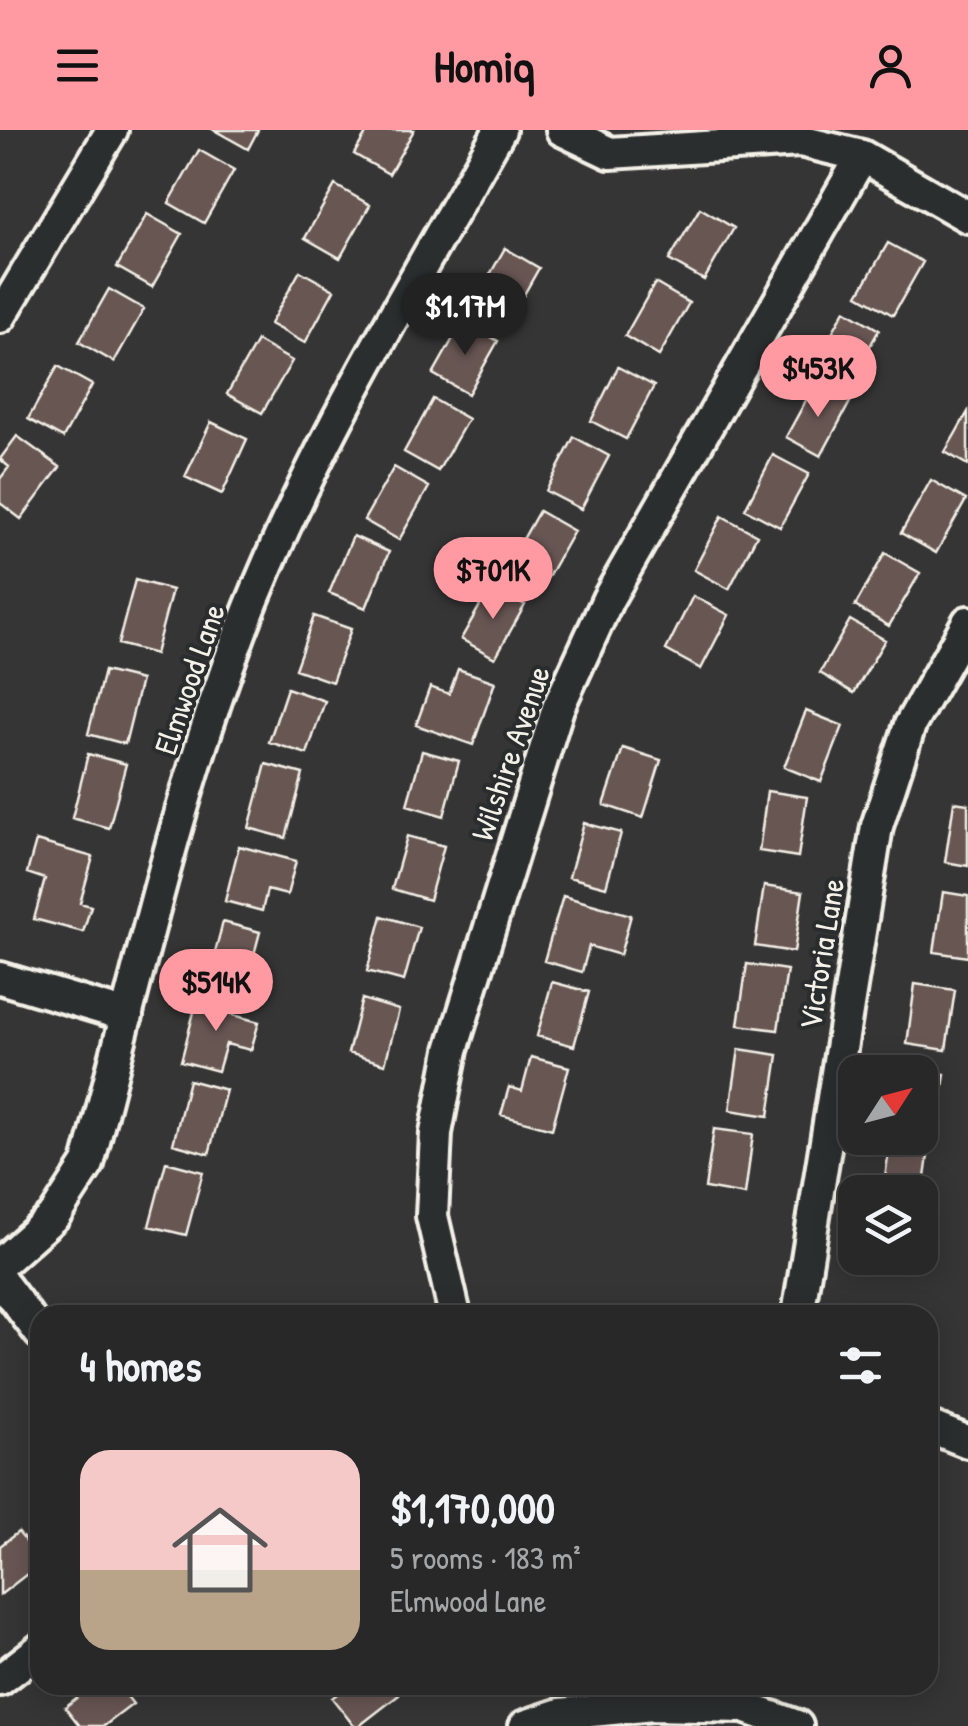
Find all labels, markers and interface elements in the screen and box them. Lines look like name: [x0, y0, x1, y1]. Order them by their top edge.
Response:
text: Homiq: [434, 35, 534, 96]
icon: menu: [50, 38, 105, 93]
icon: person: [863, 38, 918, 93]
pin: $1.17M: [384, 273, 546, 358]
text: $1.17M: [424, 284, 506, 327]
pin: $453K: [748, 335, 888, 420]
text: $453K: [782, 346, 854, 389]
pin: $701K: [423, 537, 563, 622]
text: $701K: [456, 548, 530, 591]
street label: Elmwood Lane: [143, 598, 235, 760]
street label: Wilshire Avenue: [460, 660, 560, 846]
street label: Victoria Lane: [788, 875, 854, 1033]
pin: $514K: [146, 949, 286, 1034]
text: $514K: [181, 960, 251, 1003]
north arrow: [838, 1055, 938, 1155]
map controls: [838, 1055, 938, 1275]
button: layers: [838, 1175, 938, 1275]
text: 4 homes: [80, 1337, 201, 1394]
icon: filters: [833, 1338, 888, 1393]
text: $1,170,000: [390, 1479, 555, 1536]
icon: home: [160, 1490, 280, 1610]
text: 5 rooms · 183 m²: [390, 1536, 581, 1579]
text: Elmwood Lane: [390, 1579, 547, 1622]

